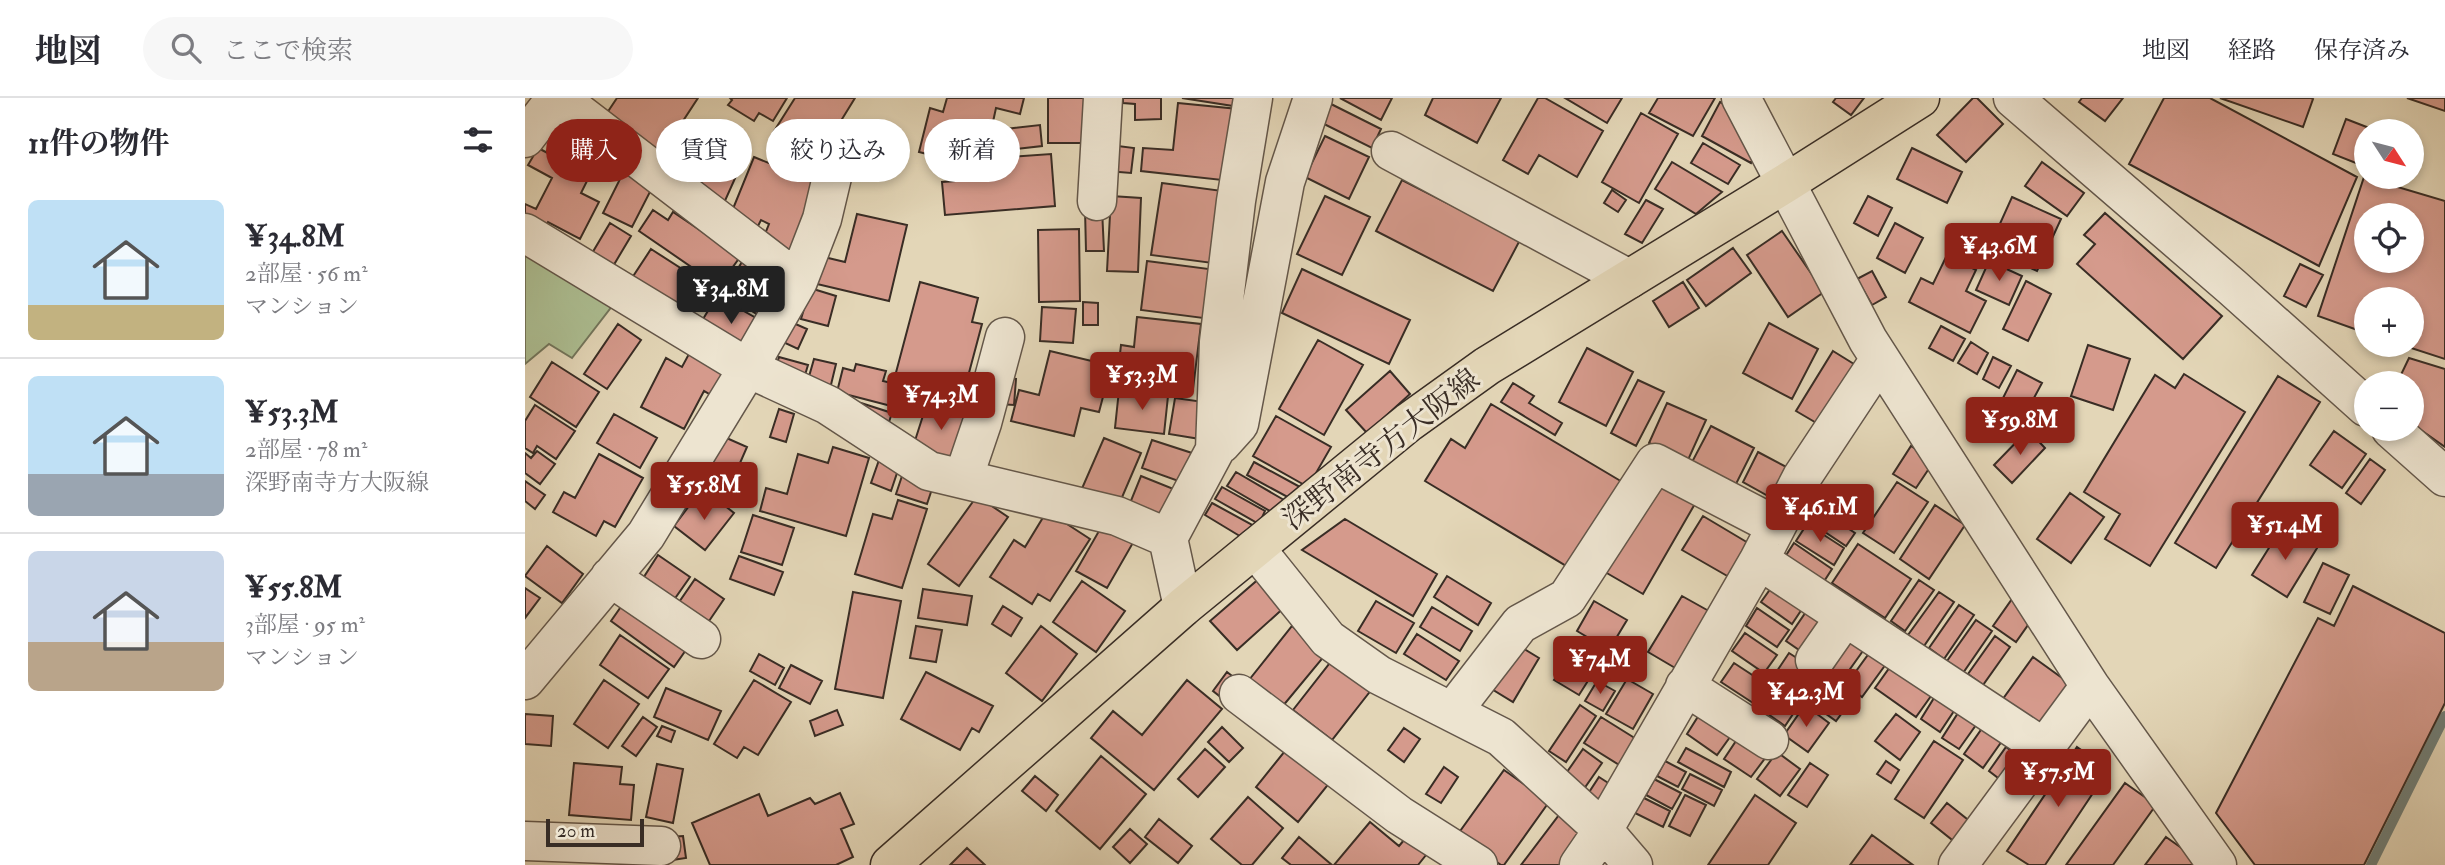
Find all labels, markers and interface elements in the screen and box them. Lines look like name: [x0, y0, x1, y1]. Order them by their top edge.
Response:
search box: [143, 17, 633, 80]
icon: search: [167, 29, 205, 67]
text: 地図: [35, 31, 101, 72]
text: ここで検索: [223, 35, 353, 67]
text: 地図: [2142, 35, 2190, 66]
text: 経路: [2228, 35, 2276, 66]
text: 保存済み: [2314, 35, 2410, 66]
chip: 購入: [546, 119, 642, 182]
chip: 賃貸: [656, 119, 752, 182]
chip: 絞り込み: [766, 119, 910, 182]
chip: 新着: [924, 119, 1020, 182]
north arrow: [2354, 119, 2424, 189]
map controls: [2354, 119, 2424, 441]
icon: filters: [459, 121, 497, 159]
text: 11件の物件: [28, 125, 169, 162]
button: locate: [2354, 203, 2424, 273]
text: ¥34.8M: [245, 218, 345, 255]
pin: ¥43.6M: [1942, 223, 2056, 283]
icon: home: [84, 228, 168, 312]
text: ¥43.6M: [1961, 231, 2037, 260]
text: 2部屋 · 56 m²: [245, 259, 368, 288]
pin: ¥34.8M: [674, 266, 788, 326]
text: ¥34.8M: [693, 274, 769, 303]
button: +: [2354, 287, 2424, 357]
text: マンション: [245, 292, 359, 321]
pin: ¥53.3M: [1085, 352, 1199, 412]
text: ¥53.3M: [1106, 360, 1178, 389]
street label: 深野南寺方大阪線: [1275, 361, 1487, 538]
button: −: [2354, 371, 2424, 441]
pin: ¥74.3M: [884, 372, 998, 432]
text: ¥74.3M: [903, 380, 979, 409]
text: ¥53.3M: [245, 394, 339, 431]
pin: ¥59.8M: [1963, 398, 2077, 457]
icon: home: [84, 404, 168, 488]
text: ¥59.8M: [1982, 405, 2058, 434]
text: 2部屋 · 78 m²: [245, 435, 367, 464]
pin: ¥55.8M: [647, 462, 761, 522]
text: 深野南寺方大阪線: [245, 468, 429, 497]
text: ¥55.8M: [667, 470, 741, 499]
pin: ¥46.1M: [1763, 484, 1877, 544]
text: ¥46.1M: [1782, 492, 1858, 521]
pin: ¥51.4M: [2228, 503, 2342, 562]
text: ¥51.4M: [2247, 510, 2323, 539]
text: ¥55.8M: [245, 569, 342, 606]
icon: home: [84, 579, 168, 663]
text: 3部屋 · 95 m²: [245, 610, 365, 639]
pin: ¥74M: [1559, 636, 1641, 696]
text: マンション: [245, 643, 359, 672]
text: ¥74M: [1569, 644, 1631, 673]
pin: ¥42.3M: [1749, 670, 1863, 729]
text: ¥42.3M: [1768, 677, 1844, 706]
pin: ¥57.5M: [2001, 750, 2115, 809]
text: ¥57.5M: [2021, 757, 2095, 786]
scale bar: [546, 816, 644, 848]
text: 20 m: [557, 819, 595, 843]

